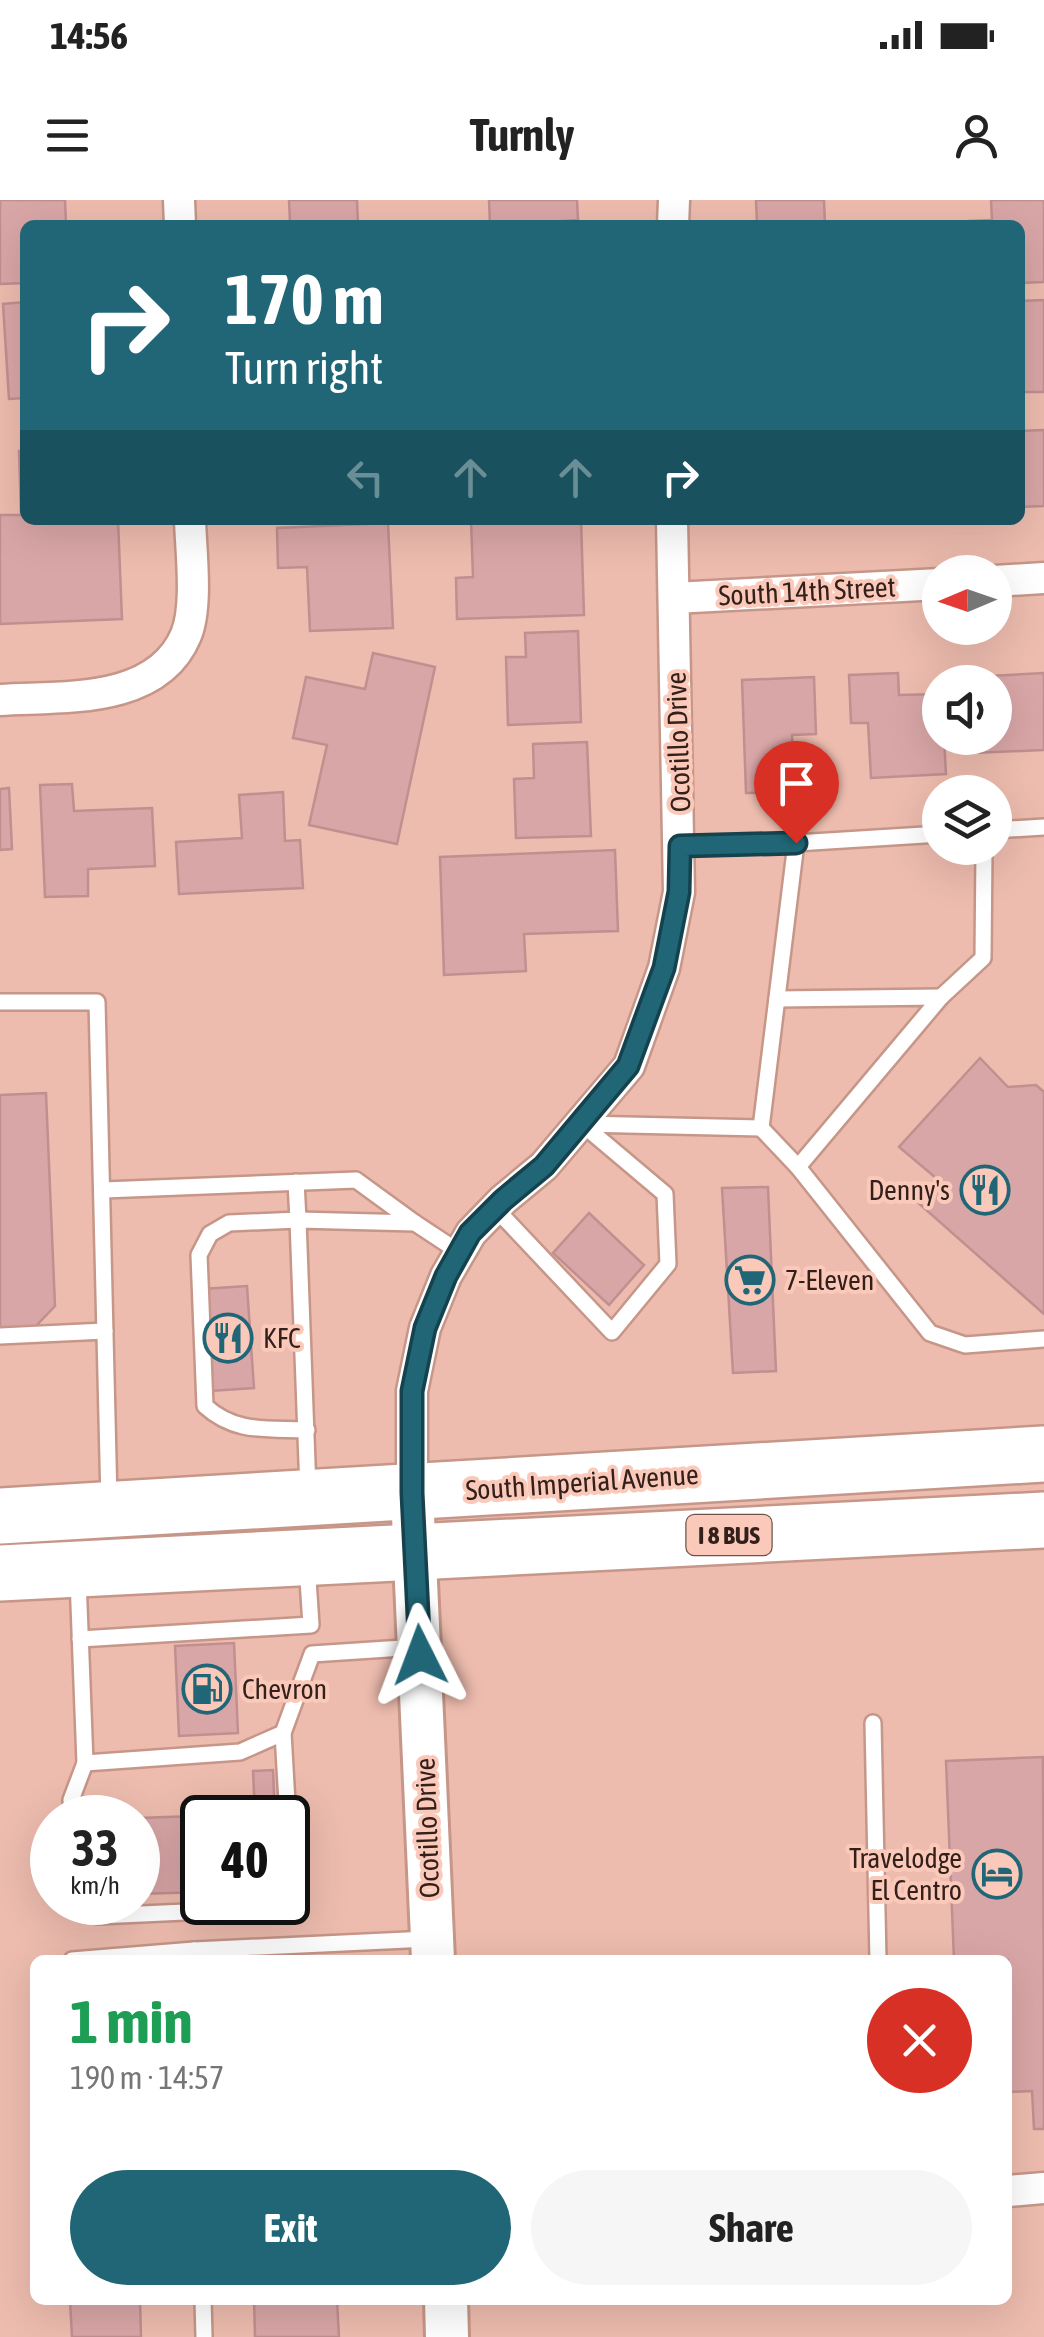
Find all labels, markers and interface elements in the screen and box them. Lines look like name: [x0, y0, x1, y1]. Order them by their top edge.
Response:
text: 14:56: [50, 14, 128, 57]
icon: menu: [40, 108, 95, 163]
icon: person: [949, 108, 1004, 163]
text: Turnly: [470, 109, 574, 161]
text: 170 m: [225, 259, 384, 339]
icon: right: [60, 260, 190, 390]
text: Turn right: [225, 342, 383, 394]
icon: left: [338, 450, 393, 505]
icon: ahead: [443, 450, 498, 505]
icon: ahead: [548, 450, 603, 505]
icon: right: [653, 450, 708, 505]
north arrow: [922, 555, 1012, 645]
map controls: [922, 555, 1012, 865]
street label: South 14th Street: [718, 570, 896, 612]
button: sound: [922, 665, 1012, 755]
street label: Ocotillo Drive: [660, 671, 696, 813]
pin: [754, 741, 839, 844]
icon: arrive: [769, 756, 824, 811]
button: layers: [922, 775, 1012, 865]
restaurant icon: Denny's: [959, 1164, 1011, 1216]
place label: Denny's: [868, 1174, 950, 1206]
supermarket icon: 7-Eleven: [724, 1254, 776, 1306]
place label: 7-Eleven: [785, 1264, 874, 1296]
restaurant icon: KFC: [202, 1312, 254, 1364]
place label: KFC: [263, 1322, 301, 1354]
street label: South Imperial Avenue: [464, 1458, 700, 1506]
road number: I 8 BUS: [686, 1515, 772, 1555]
position arrow: [368, 1603, 472, 1707]
fuel station icon: Chevron: [181, 1663, 233, 1715]
place label: Chevron: [242, 1673, 327, 1705]
street label: Ocotillo Drive: [409, 1757, 445, 1899]
speed limit sign: 40: [180, 1795, 310, 1925]
text: 33: [71, 1819, 118, 1877]
place label: Travelodge El Centro: [849, 1842, 962, 1906]
hotel icon: Travelodge El Centro: [971, 1848, 1023, 1900]
text: km/h: [70, 1871, 120, 1899]
text: 1 min: [70, 1987, 193, 2056]
button: close: [867, 1988, 972, 2093]
text: 190 m · 14:57: [70, 2059, 224, 2096]
button: Exit: [70, 2170, 511, 2285]
button: Share: [531, 2170, 972, 2285]

